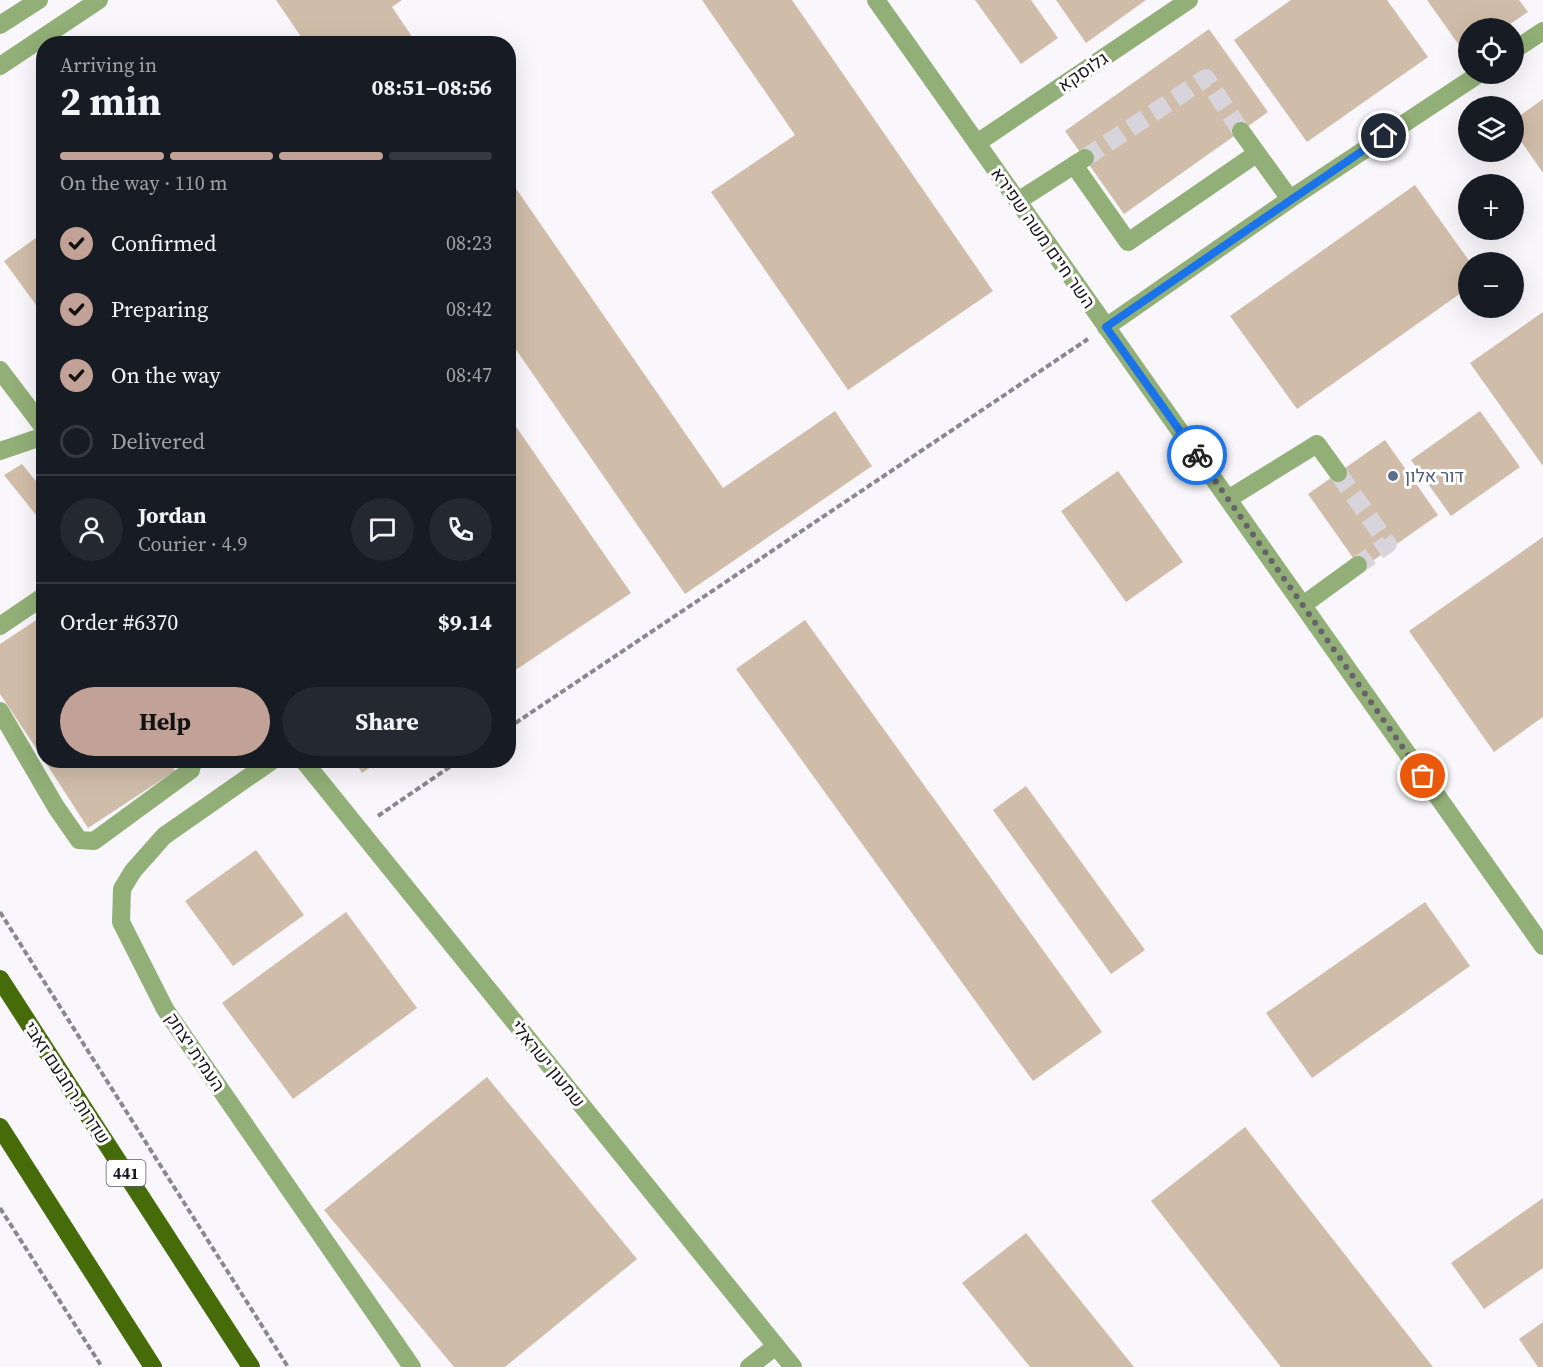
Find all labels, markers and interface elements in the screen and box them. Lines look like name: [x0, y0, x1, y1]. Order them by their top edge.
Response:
map controls: [1458, 18, 1524, 318]
button: locate: [1458, 18, 1524, 84]
street label: גלוסקא: [1053, 46, 1113, 98]
text: Arriving in: [60, 51, 157, 79]
text: 08:51–08:56: [372, 72, 492, 102]
text: 2 min: [60, 75, 161, 128]
button: layers: [1458, 96, 1524, 162]
pin: [1358, 110, 1409, 161]
icon: home: [1367, 119, 1400, 152]
street label: השר חיים משה שפירא: [985, 162, 1102, 313]
text: On the way · 110 m: [60, 169, 227, 197]
button: +: [1458, 174, 1524, 240]
icon: check: [60, 227, 93, 260]
text: Confirmed: [111, 228, 216, 258]
text: 08:23: [446, 229, 492, 257]
button: −: [1458, 252, 1524, 318]
icon: check: [60, 293, 93, 326]
text: Preparing: [111, 294, 208, 324]
text: 08:42: [446, 295, 492, 323]
icon: check: [60, 359, 93, 392]
text: On the way: [111, 360, 220, 390]
text: 08:47: [446, 361, 492, 389]
courier: [1167, 425, 1227, 485]
text: Delivered: [111, 426, 205, 456]
icon: bike: [1181, 439, 1214, 472]
place label: דור אלון: [1405, 463, 1464, 488]
marker: דור אלון: [1386, 469, 1400, 483]
button: person: [60, 498, 123, 561]
button: chat: [351, 498, 414, 561]
button: phone: [429, 498, 492, 561]
text: Jordan: [138, 500, 206, 530]
text: Courier · 4.9: [138, 530, 247, 558]
text: Order #6370: [60, 607, 178, 637]
text: $9.14: [438, 607, 492, 637]
button: Help: [60, 687, 270, 756]
button: Share: [282, 687, 492, 756]
pin: [1397, 750, 1448, 801]
icon: bag: [1406, 759, 1439, 792]
street label: העמית יצחק: [160, 1007, 231, 1096]
street label: שמעון ישראלי: [505, 1015, 591, 1113]
street label: שדרות רחבעם זאבי: [18, 1017, 116, 1149]
road number: 441: [106, 1160, 146, 1186]

